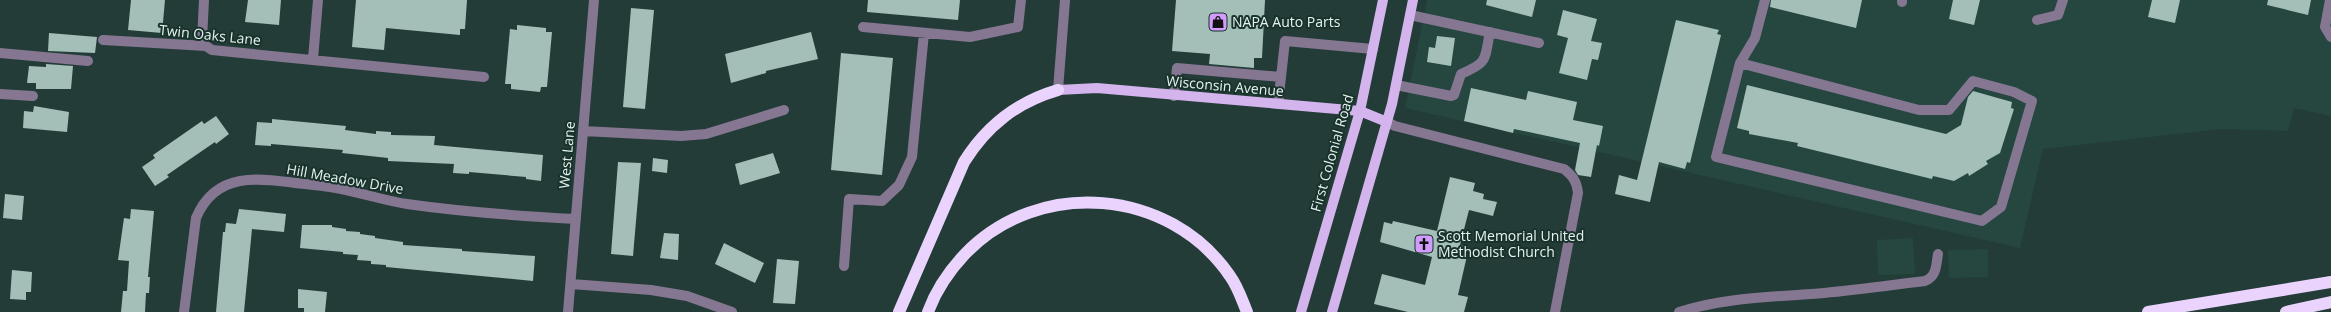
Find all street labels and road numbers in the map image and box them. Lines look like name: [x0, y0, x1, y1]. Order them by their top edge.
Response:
street label: Twin Oaks Lane: [158, 20, 262, 49]
street label: Wisconsin Avenue: [1165, 71, 1285, 100]
street label: First Colonial Road: [1306, 92, 1357, 214]
street label: West Lane: [554, 120, 579, 189]
street label: Hill Meadow Drive: [285, 159, 405, 198]

